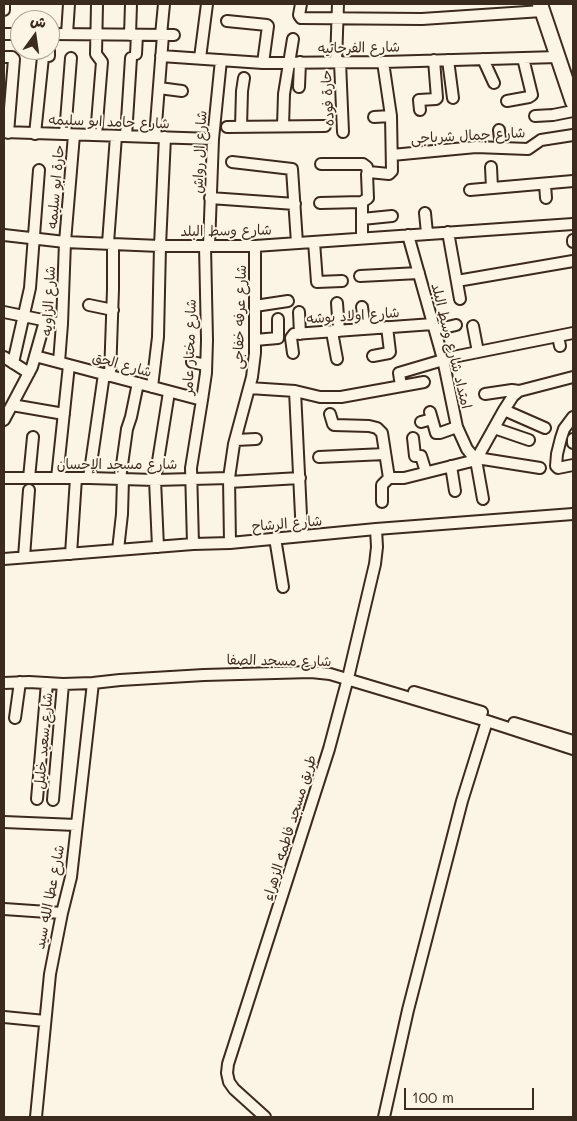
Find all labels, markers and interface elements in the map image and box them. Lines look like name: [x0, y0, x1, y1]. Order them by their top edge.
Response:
north arrow: [10, 10, 60, 60]
text: ش: [29, 10, 48, 32]
street label: شارع الفرحاتيه: [318, 39, 400, 57]
street label: حارة فوده: [318, 69, 338, 127]
street label: شارع ال رواش: [189, 110, 211, 194]
street label: شارع حامد ابو سليمه: [48, 111, 170, 133]
street label: شارع جمال شرباجى: [410, 125, 526, 147]
street label: حارة ابو سليمه: [44, 144, 68, 230]
street label: شارع وسط البلد: [180, 222, 272, 240]
street label: شارع عرفه خفاجى: [230, 264, 250, 370]
street label: شارع الزاويه: [39, 265, 59, 337]
street label: امتداد شارع وسط البلد: [427, 281, 475, 411]
street label: شارع مختار عامر: [180, 299, 200, 395]
street label: شارع اولاد بوشه: [306, 304, 400, 328]
street label: شارع الحق: [90, 349, 154, 381]
street label: شارع مسجد الإحسان: [57, 457, 177, 473]
street label: شارع الرشاح: [251, 513, 323, 535]
street label: شارع مسجد الصفا: [226, 652, 332, 670]
street label: شارع سعيد خليل: [31, 692, 57, 790]
street label: طريق مسجد فاطمه الزهراء: [260, 753, 320, 903]
street label: شارع عطا الله سيد: [32, 843, 68, 951]
scale bar: [407, 1078, 537, 1110]
text: 100 m: [412, 1087, 454, 1107]

